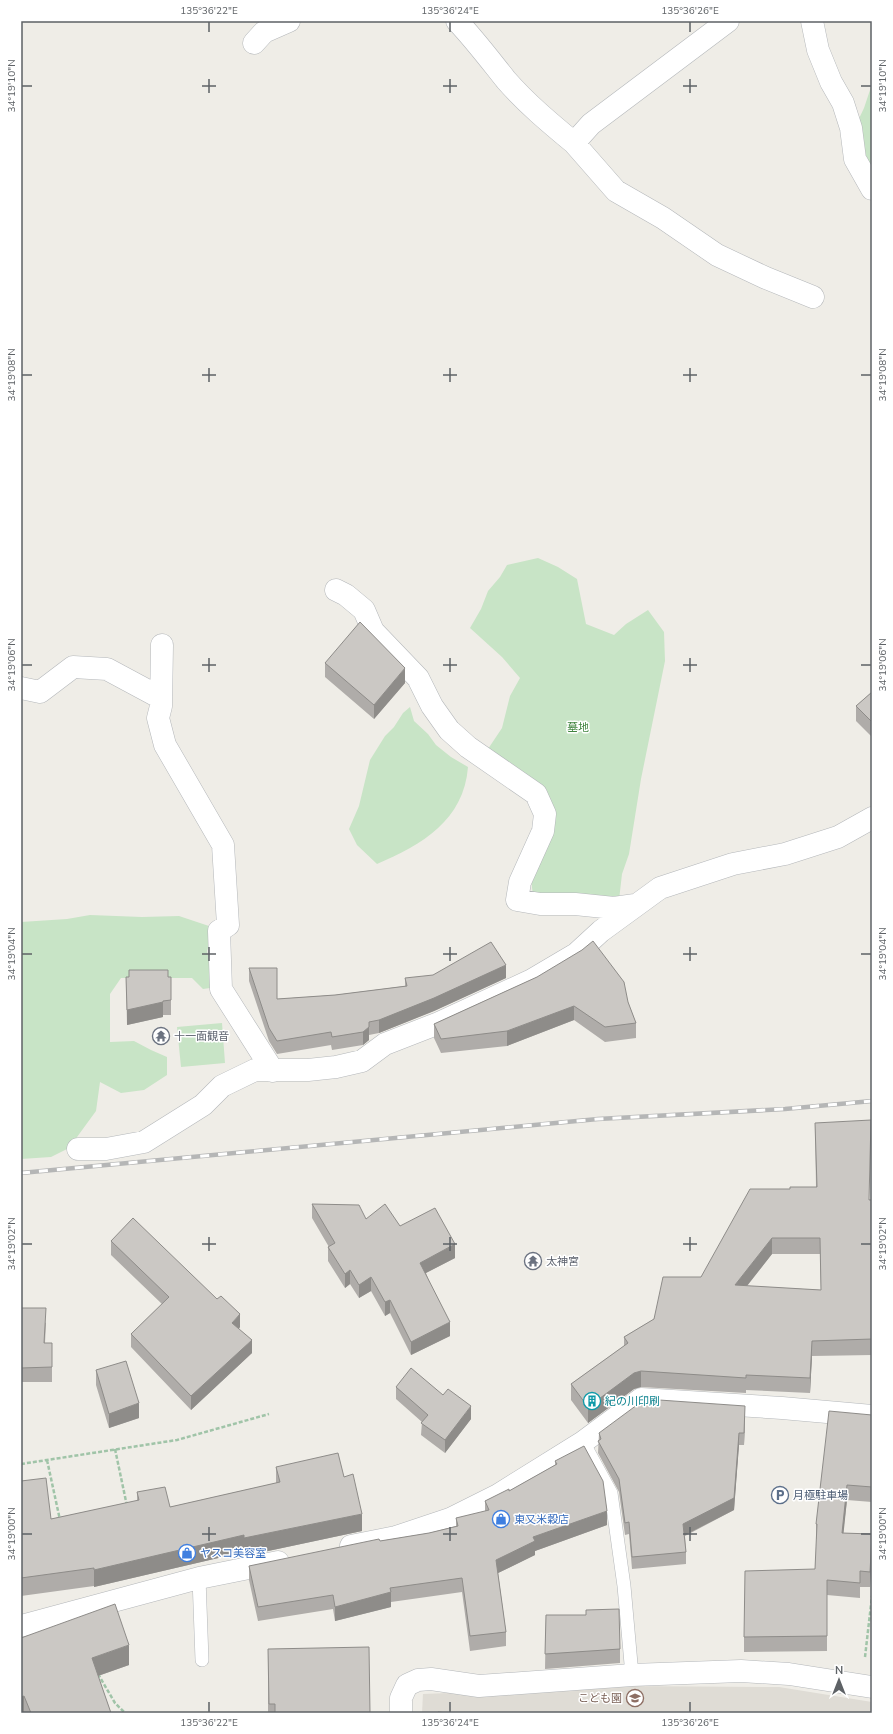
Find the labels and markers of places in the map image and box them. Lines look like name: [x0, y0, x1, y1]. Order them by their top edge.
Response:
temple icon: 十一面観音: [151, 1026, 171, 1046]
place label: 十一面観音: [174, 1029, 229, 1044]
temple icon: 太神宮: [523, 1251, 543, 1271]
place label: 太神宮: [546, 1254, 579, 1269]
building icon: 紀の川印刷: [582, 1391, 602, 1411]
place label: 紀の川印刷: [605, 1394, 660, 1409]
parking icon: 月極駐車場: [770, 1485, 790, 1505]
place label: 月極駐車場: [793, 1488, 848, 1503]
shop icon: 東又米穀店: [491, 1509, 511, 1529]
place label: 東又米穀店: [514, 1512, 569, 1527]
shop icon: ヤスコ美容室: [177, 1543, 197, 1563]
place label: ヤスコ美容室: [200, 1546, 266, 1561]
school or university icon: こども園: [625, 1688, 645, 1708]
place label: こども園: [578, 1691, 622, 1706]

